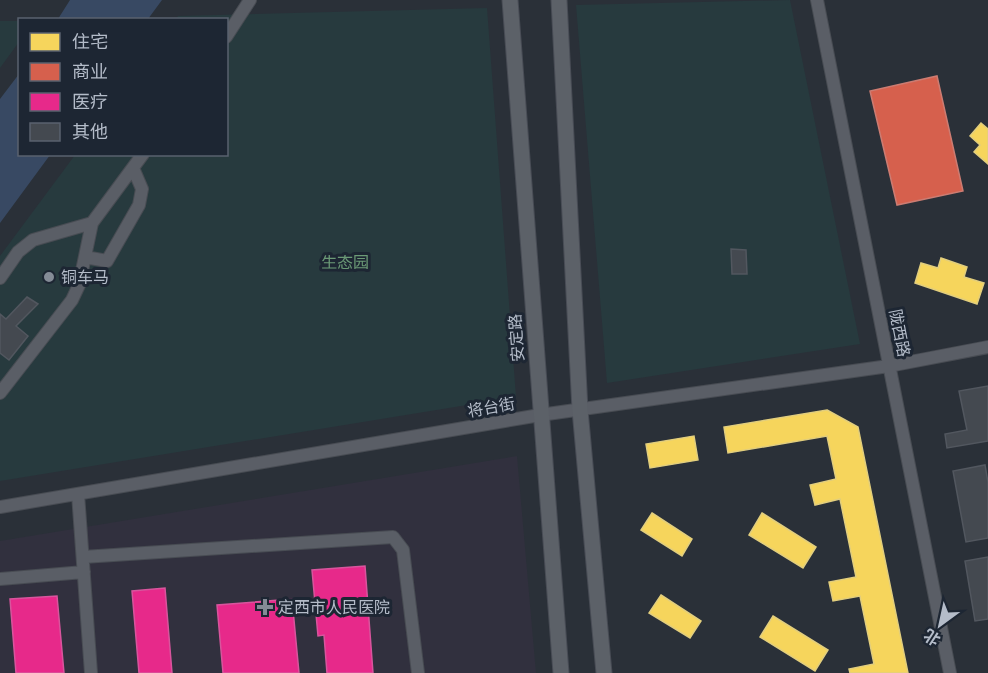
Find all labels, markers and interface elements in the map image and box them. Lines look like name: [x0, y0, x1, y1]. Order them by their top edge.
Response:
legend: [18, 18, 228, 156]
text: 住宅: [72, 30, 108, 55]
text: 商业: [72, 60, 108, 85]
text: 医疗: [72, 90, 108, 115]
text: 其他: [72, 120, 108, 145]
park label: 生态园: [321, 252, 369, 274]
place label: 铜车马: [61, 267, 109, 289]
marker: 铜车马: [42, 270, 56, 284]
street label: 陇西路: [884, 308, 914, 359]
street label: 安定路: [504, 313, 530, 363]
street label: 将台街: [466, 393, 517, 423]
north arrow: [910, 595, 970, 655]
place label: 定西市人民医院: [278, 597, 390, 619]
marker: 定西市人民医院: [256, 598, 274, 616]
text: 北: [920, 623, 945, 650]

